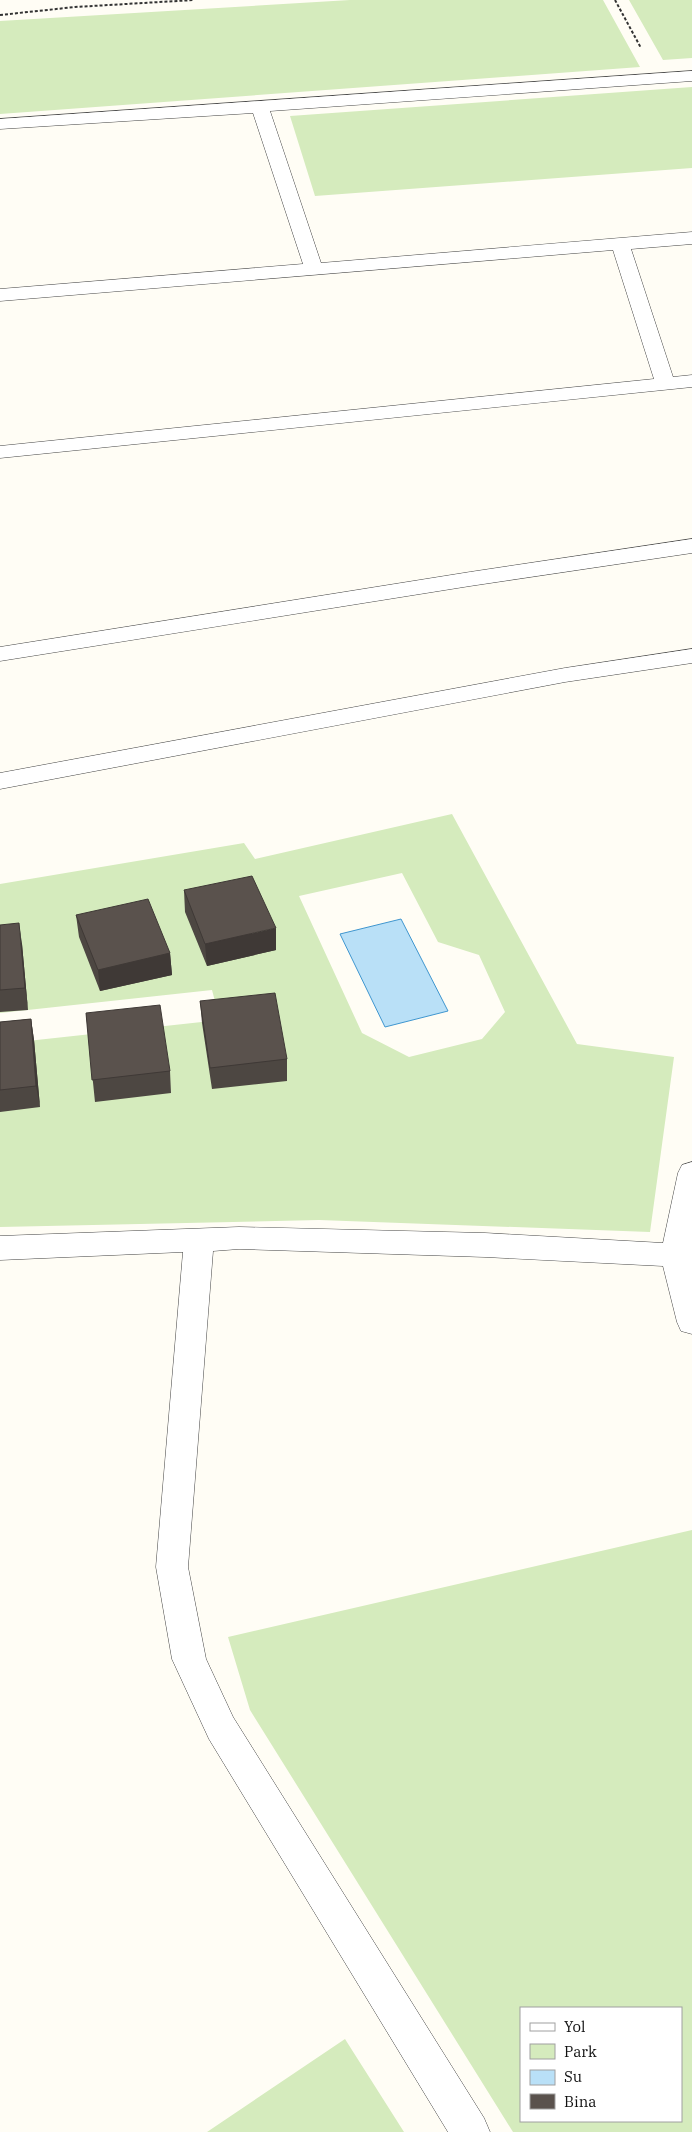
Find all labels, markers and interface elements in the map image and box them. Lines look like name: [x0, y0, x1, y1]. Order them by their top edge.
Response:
legend: [520, 2007, 682, 2122]
text: Yol: [564, 2017, 585, 2036]
text: Park: [564, 2042, 597, 2061]
text: Su: [564, 2067, 582, 2086]
text: Bina: [564, 2092, 597, 2111]

